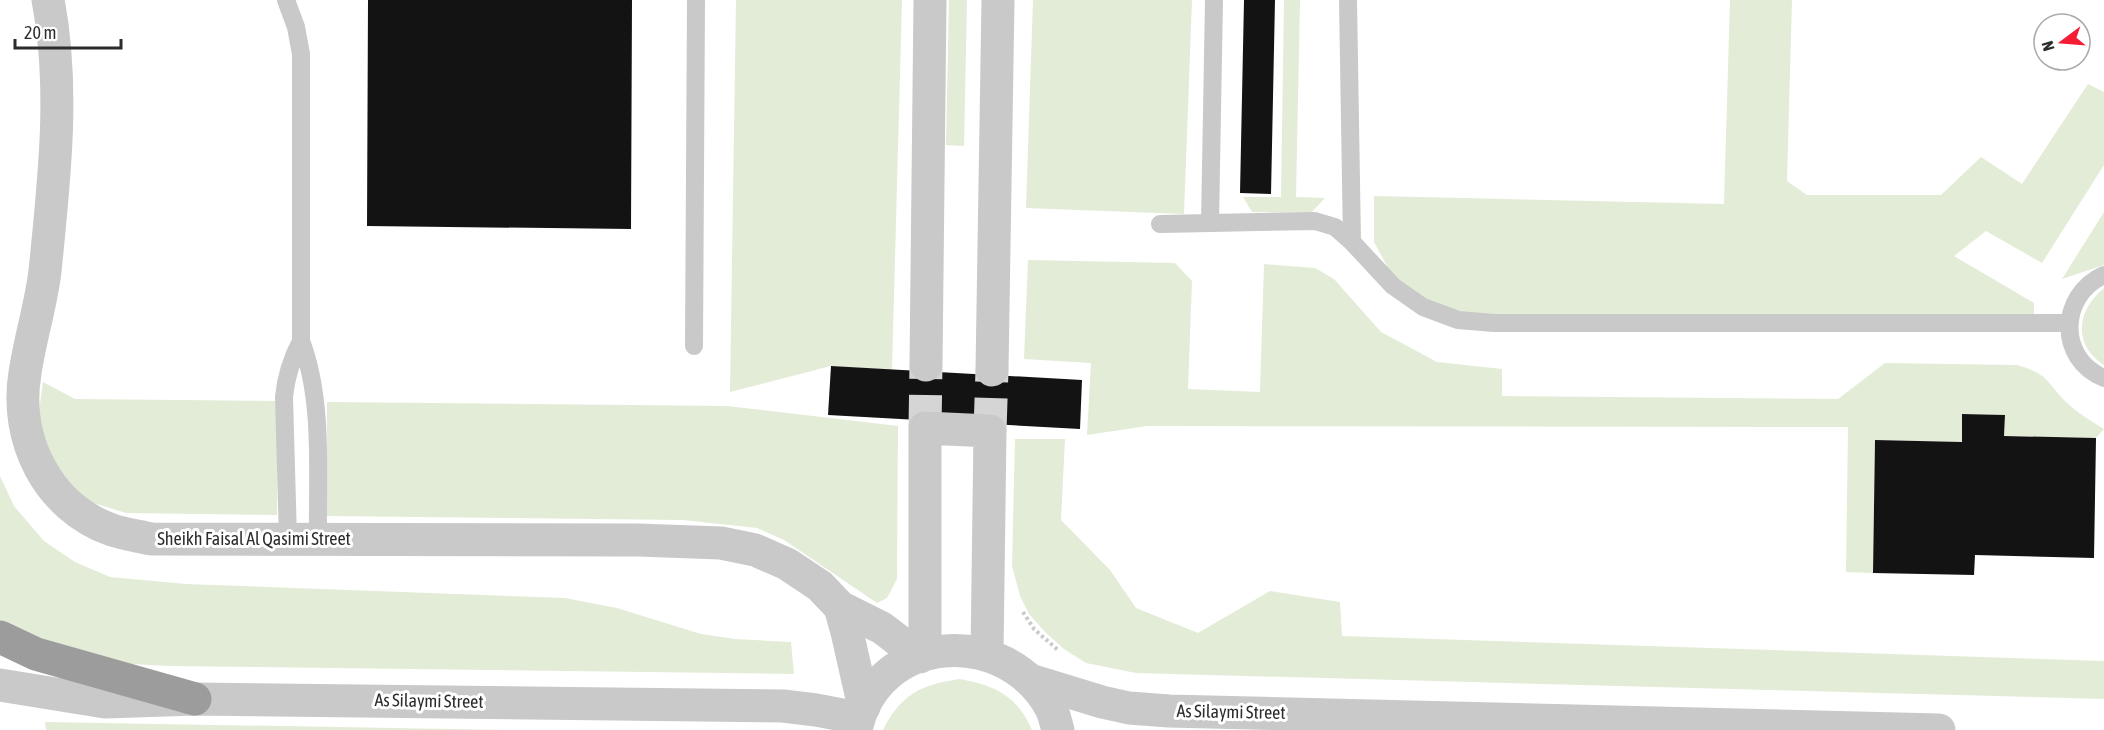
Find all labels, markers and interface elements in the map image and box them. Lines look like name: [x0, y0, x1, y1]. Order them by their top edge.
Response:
scale bar: [15, 12, 122, 50]
north arrow: [2032, 12, 2092, 72]
text: 20 m: [24, 22, 56, 43]
text: N: [2038, 39, 2058, 53]
street label: Sheikh Faisal Al Qasimi Street: [157, 528, 351, 549]
street label: As Silaymi Street: [374, 689, 484, 712]
street label: As Silaymi Street: [1176, 700, 1286, 723]

